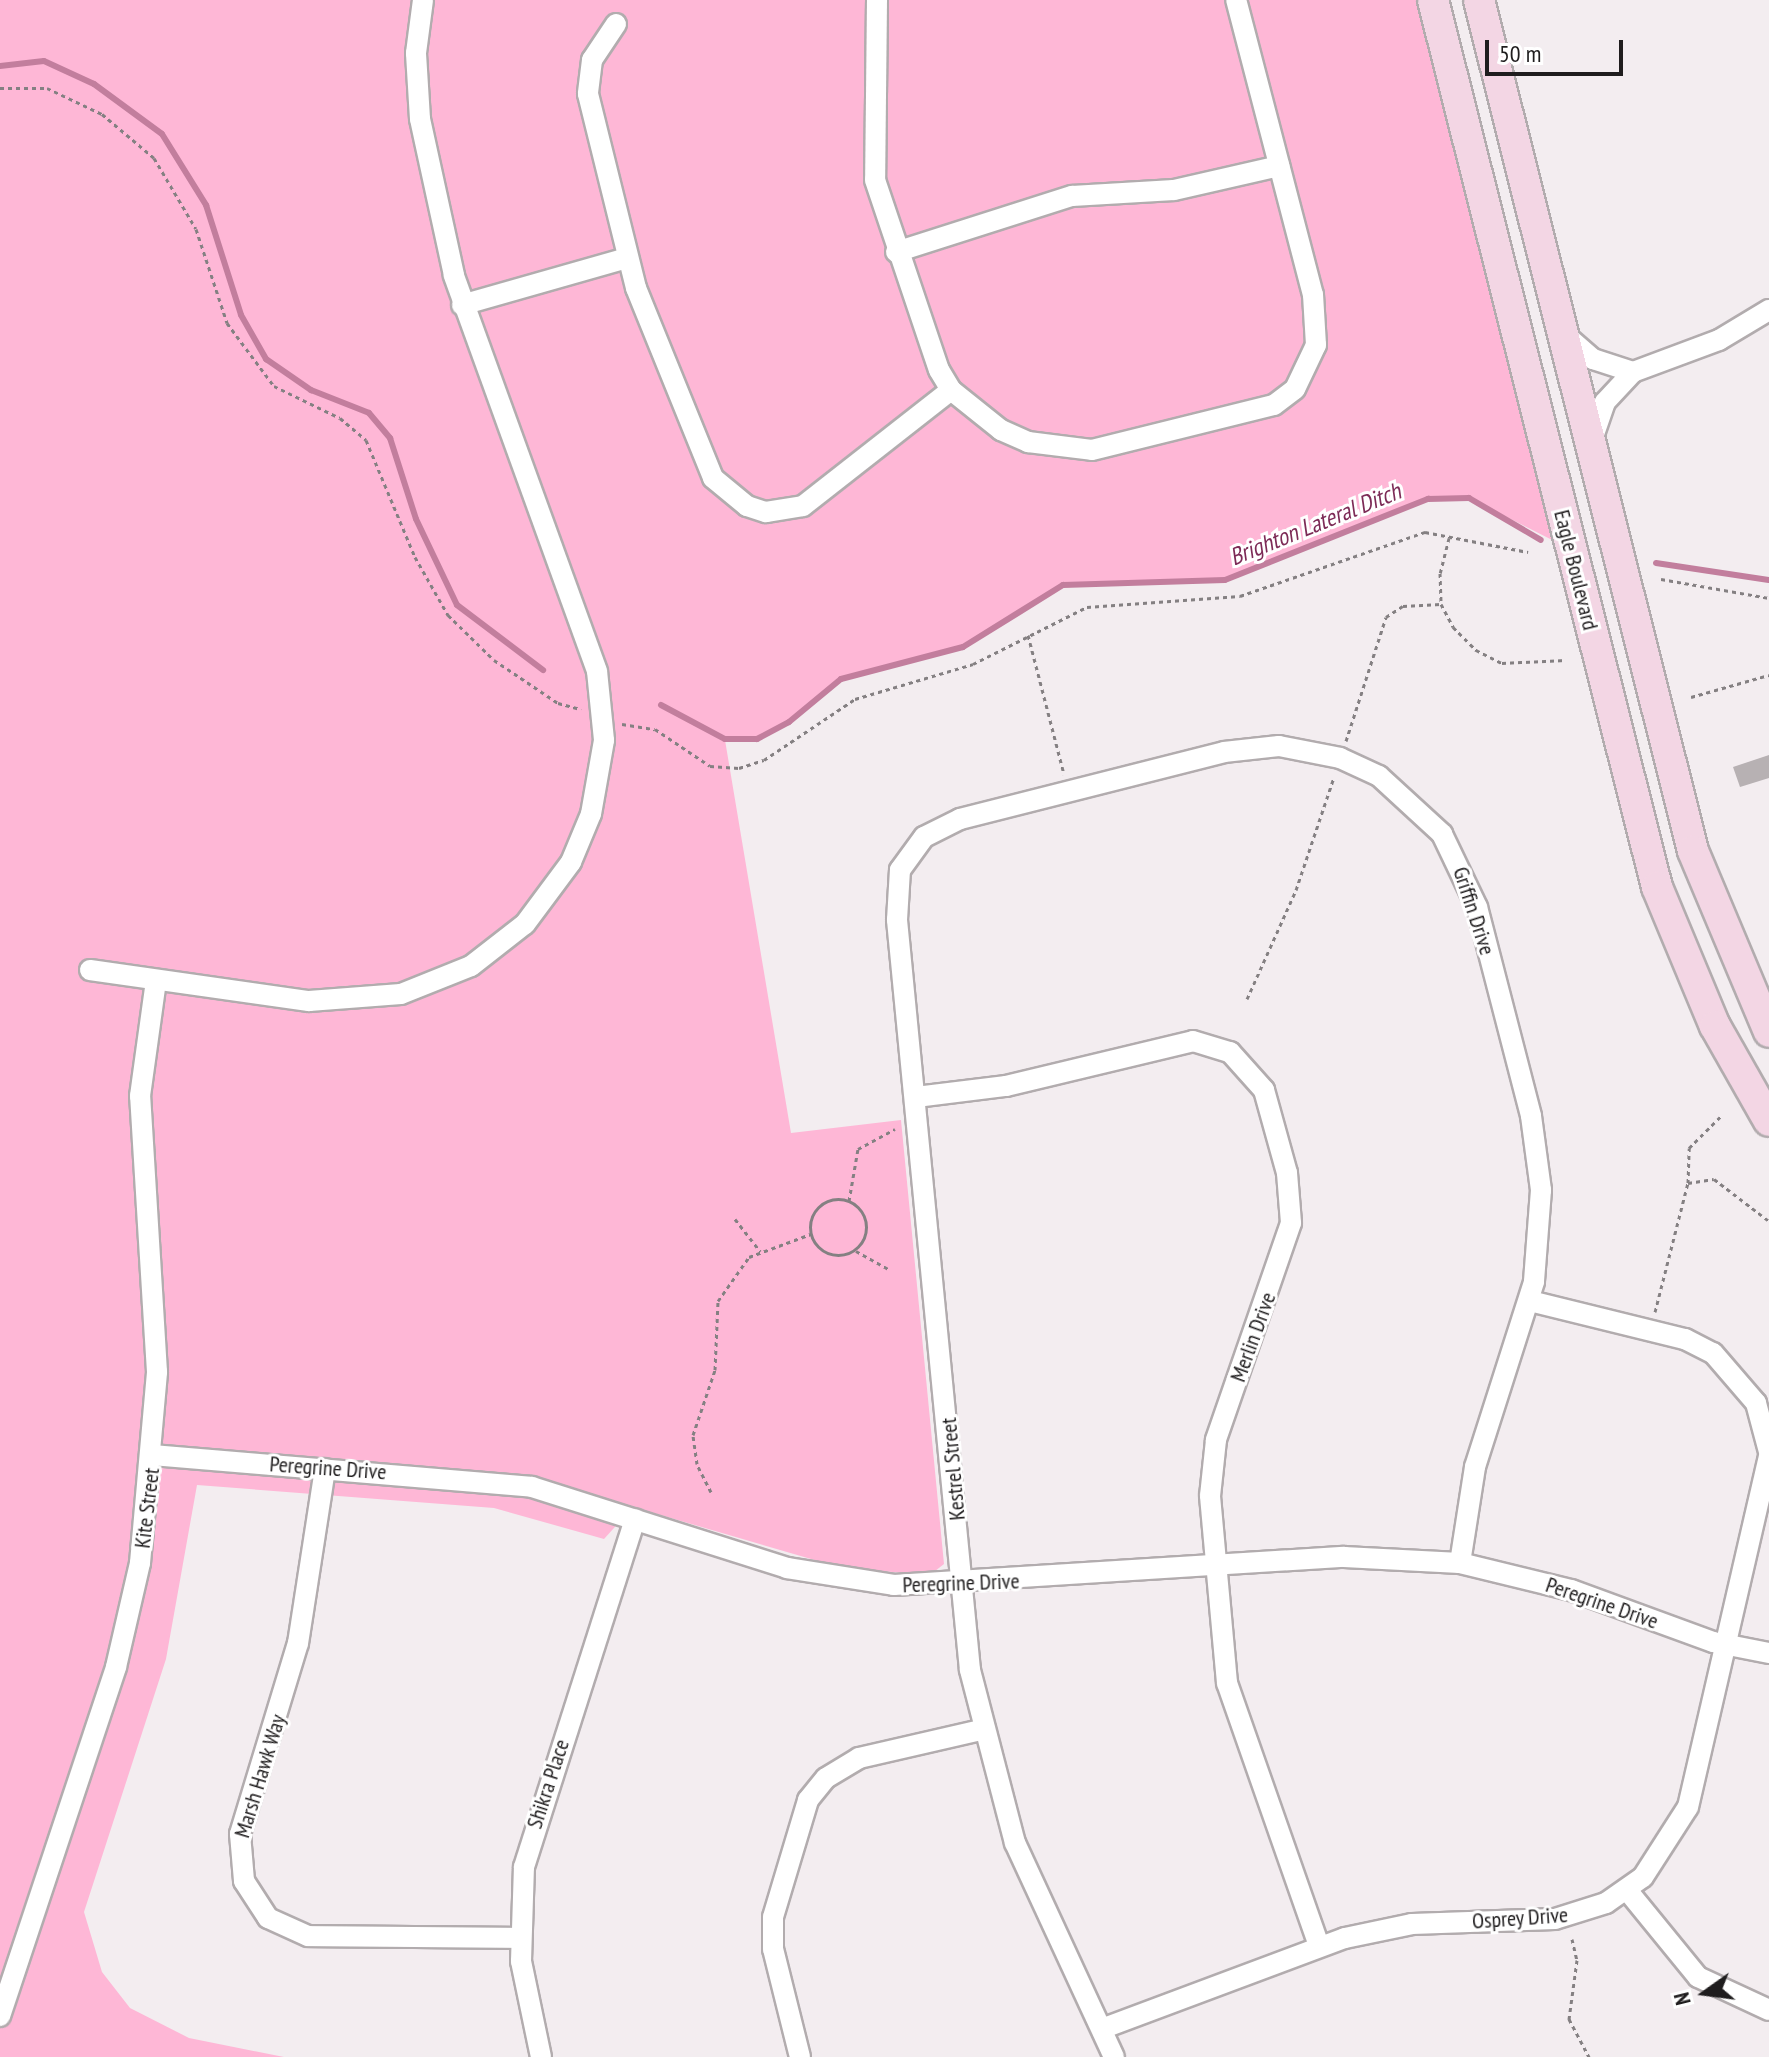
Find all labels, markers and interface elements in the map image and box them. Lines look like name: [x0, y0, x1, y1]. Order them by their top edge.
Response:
scale bar: [1489, 24, 1627, 74]
text: 50 m: [1499, 38, 1541, 69]
water label: Brighton Lateral Ditch: [1225, 477, 1405, 571]
street label: Eagle Boulevard: [1548, 507, 1604, 633]
street label: Griffin Drive: [1447, 864, 1501, 958]
street label: Merlin Drive: [1225, 1289, 1281, 1385]
street label: Kestrel Street: [935, 1417, 971, 1521]
street label: Peregrine Drive: [269, 1451, 387, 1485]
street label: Kite Street: [129, 1466, 165, 1550]
street label: Peregrine Drive: [902, 1568, 1020, 1598]
street label: Peregrine Drive: [1542, 1571, 1662, 1635]
street label: Marsh Hawk Way: [229, 1711, 291, 1841]
street label: Shikra Place: [521, 1736, 575, 1832]
street label: Osprey Drive: [1471, 1901, 1569, 1935]
north arrow: [1665, 1953, 1745, 2033]
text: N: [1667, 1990, 1697, 2008]

